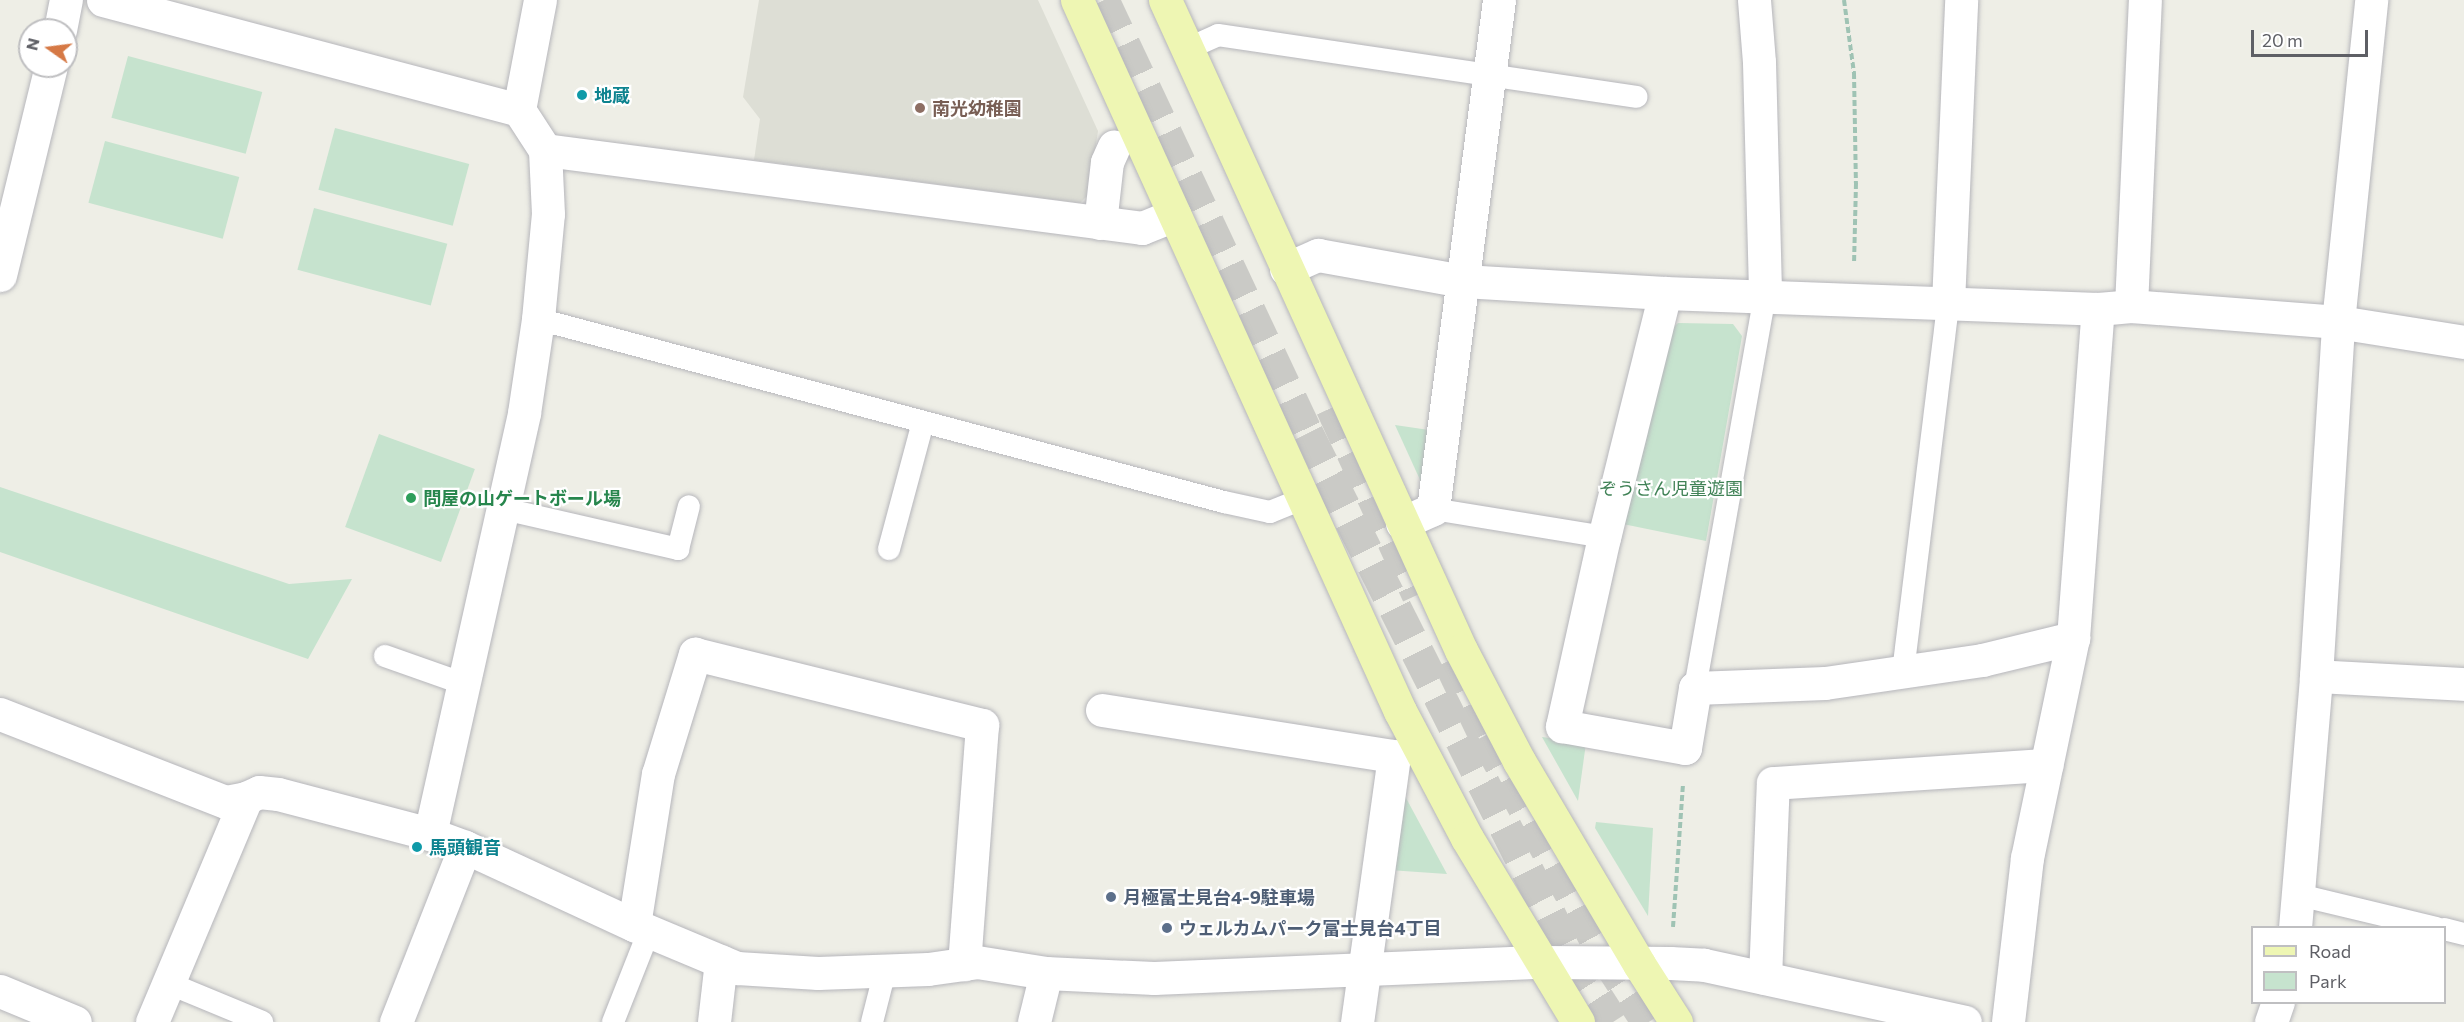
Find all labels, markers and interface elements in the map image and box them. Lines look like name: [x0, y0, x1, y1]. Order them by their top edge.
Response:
north arrow: [18, 18, 78, 78]
scale bar: [2254, 18, 2371, 56]
text: 20 m: [2262, 29, 2303, 51]
text: N: [21, 36, 43, 52]
place label: 地蔵: [594, 84, 630, 106]
marker: 地蔵: [575, 88, 589, 102]
place label: 南光幼稚園: [932, 97, 1022, 119]
marker: 南光幼稚園: [913, 101, 927, 115]
park label: ぞうさん児童遊園: [1599, 477, 1743, 499]
place label: 問屋の山ゲートボール場: [423, 487, 621, 509]
marker: 問屋の山ゲートボール場: [404, 491, 418, 505]
place label: 馬頭観音: [429, 836, 501, 858]
marker: 馬頭観音: [410, 840, 424, 854]
place label: 月極富士見台4-9駐車場: [1123, 886, 1315, 908]
marker: 月極富士見台4-9駐車場: [1104, 890, 1118, 904]
place label: ウェルカムパーク富士見台4丁目: [1179, 917, 1442, 939]
marker: ウェルカムパーク富士見台4丁目: [1160, 921, 1174, 935]
legend: [2251, 926, 2446, 1004]
text: Road: [2309, 940, 2351, 962]
text: Park: [2309, 970, 2347, 992]

